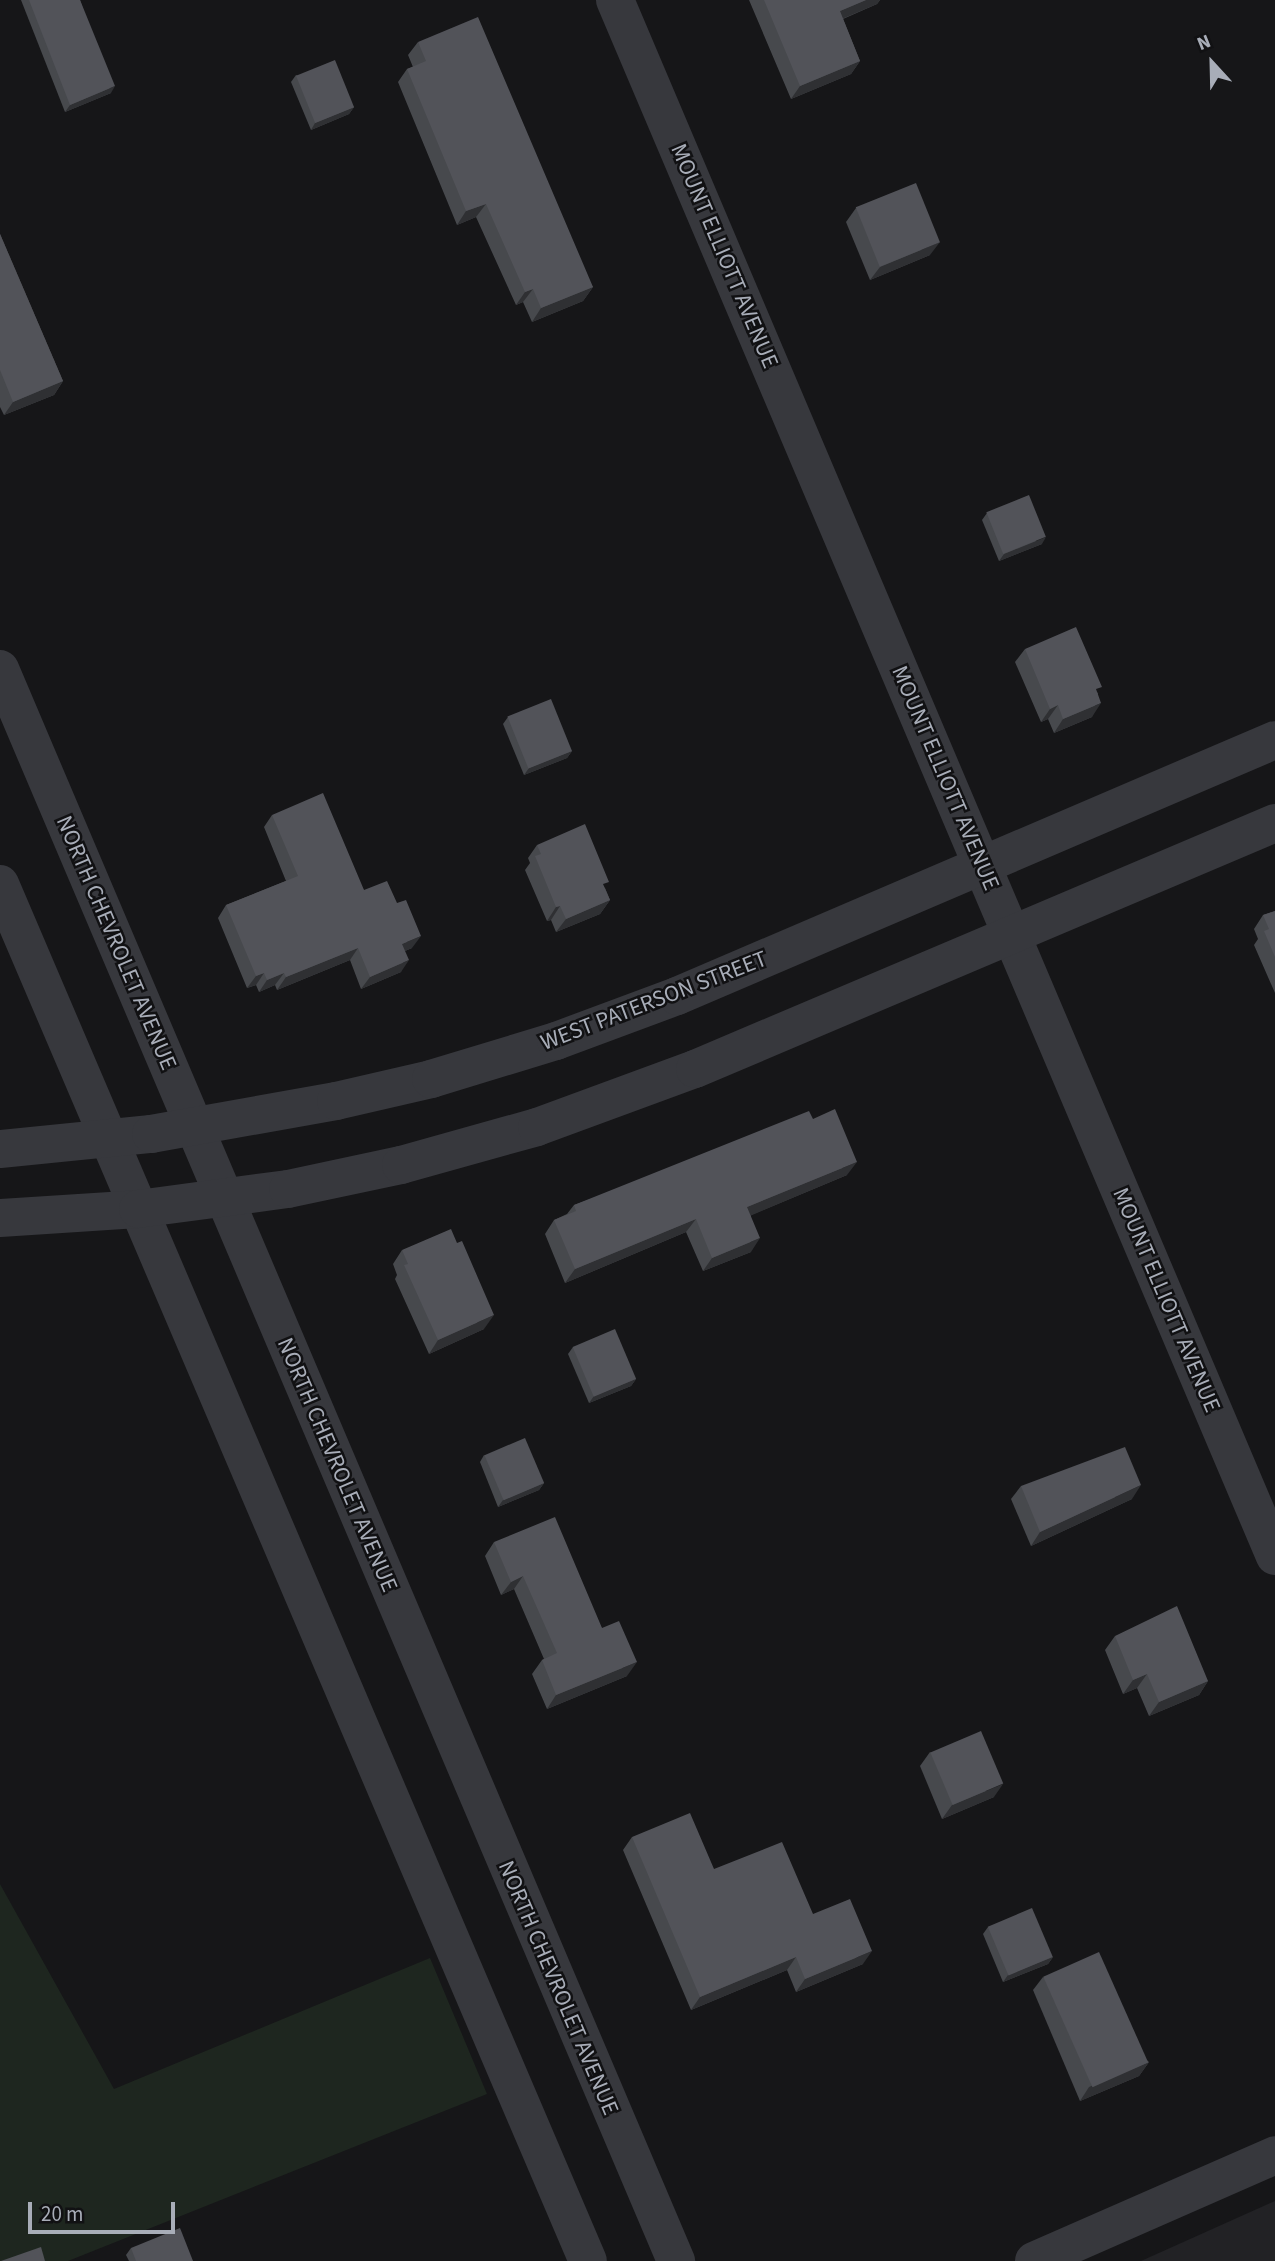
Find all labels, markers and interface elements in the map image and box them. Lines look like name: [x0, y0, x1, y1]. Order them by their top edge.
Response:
north arrow: [1177, 28, 1247, 98]
text: N: [1193, 28, 1215, 58]
street label: MOUNT ELLIOTT AVENUE: [664, 140, 784, 372]
street label: MOUNT ELLIOTT AVENUE: [885, 662, 1005, 894]
street label: NORTH CHEVROLET AVENUE: [50, 812, 182, 1074]
street label: WEST PATERSON STREET: [537, 945, 771, 1057]
street label: MOUNT ELLIOTT AVENUE: [1106, 1184, 1226, 1416]
street label: NORTH CHEVROLET AVENUE: [271, 1334, 403, 1596]
street label: NORTH CHEVROLET AVENUE: [492, 1857, 624, 2119]
scale bar: [32, 2188, 178, 2232]
text: 20 m: [41, 2199, 83, 2229]

